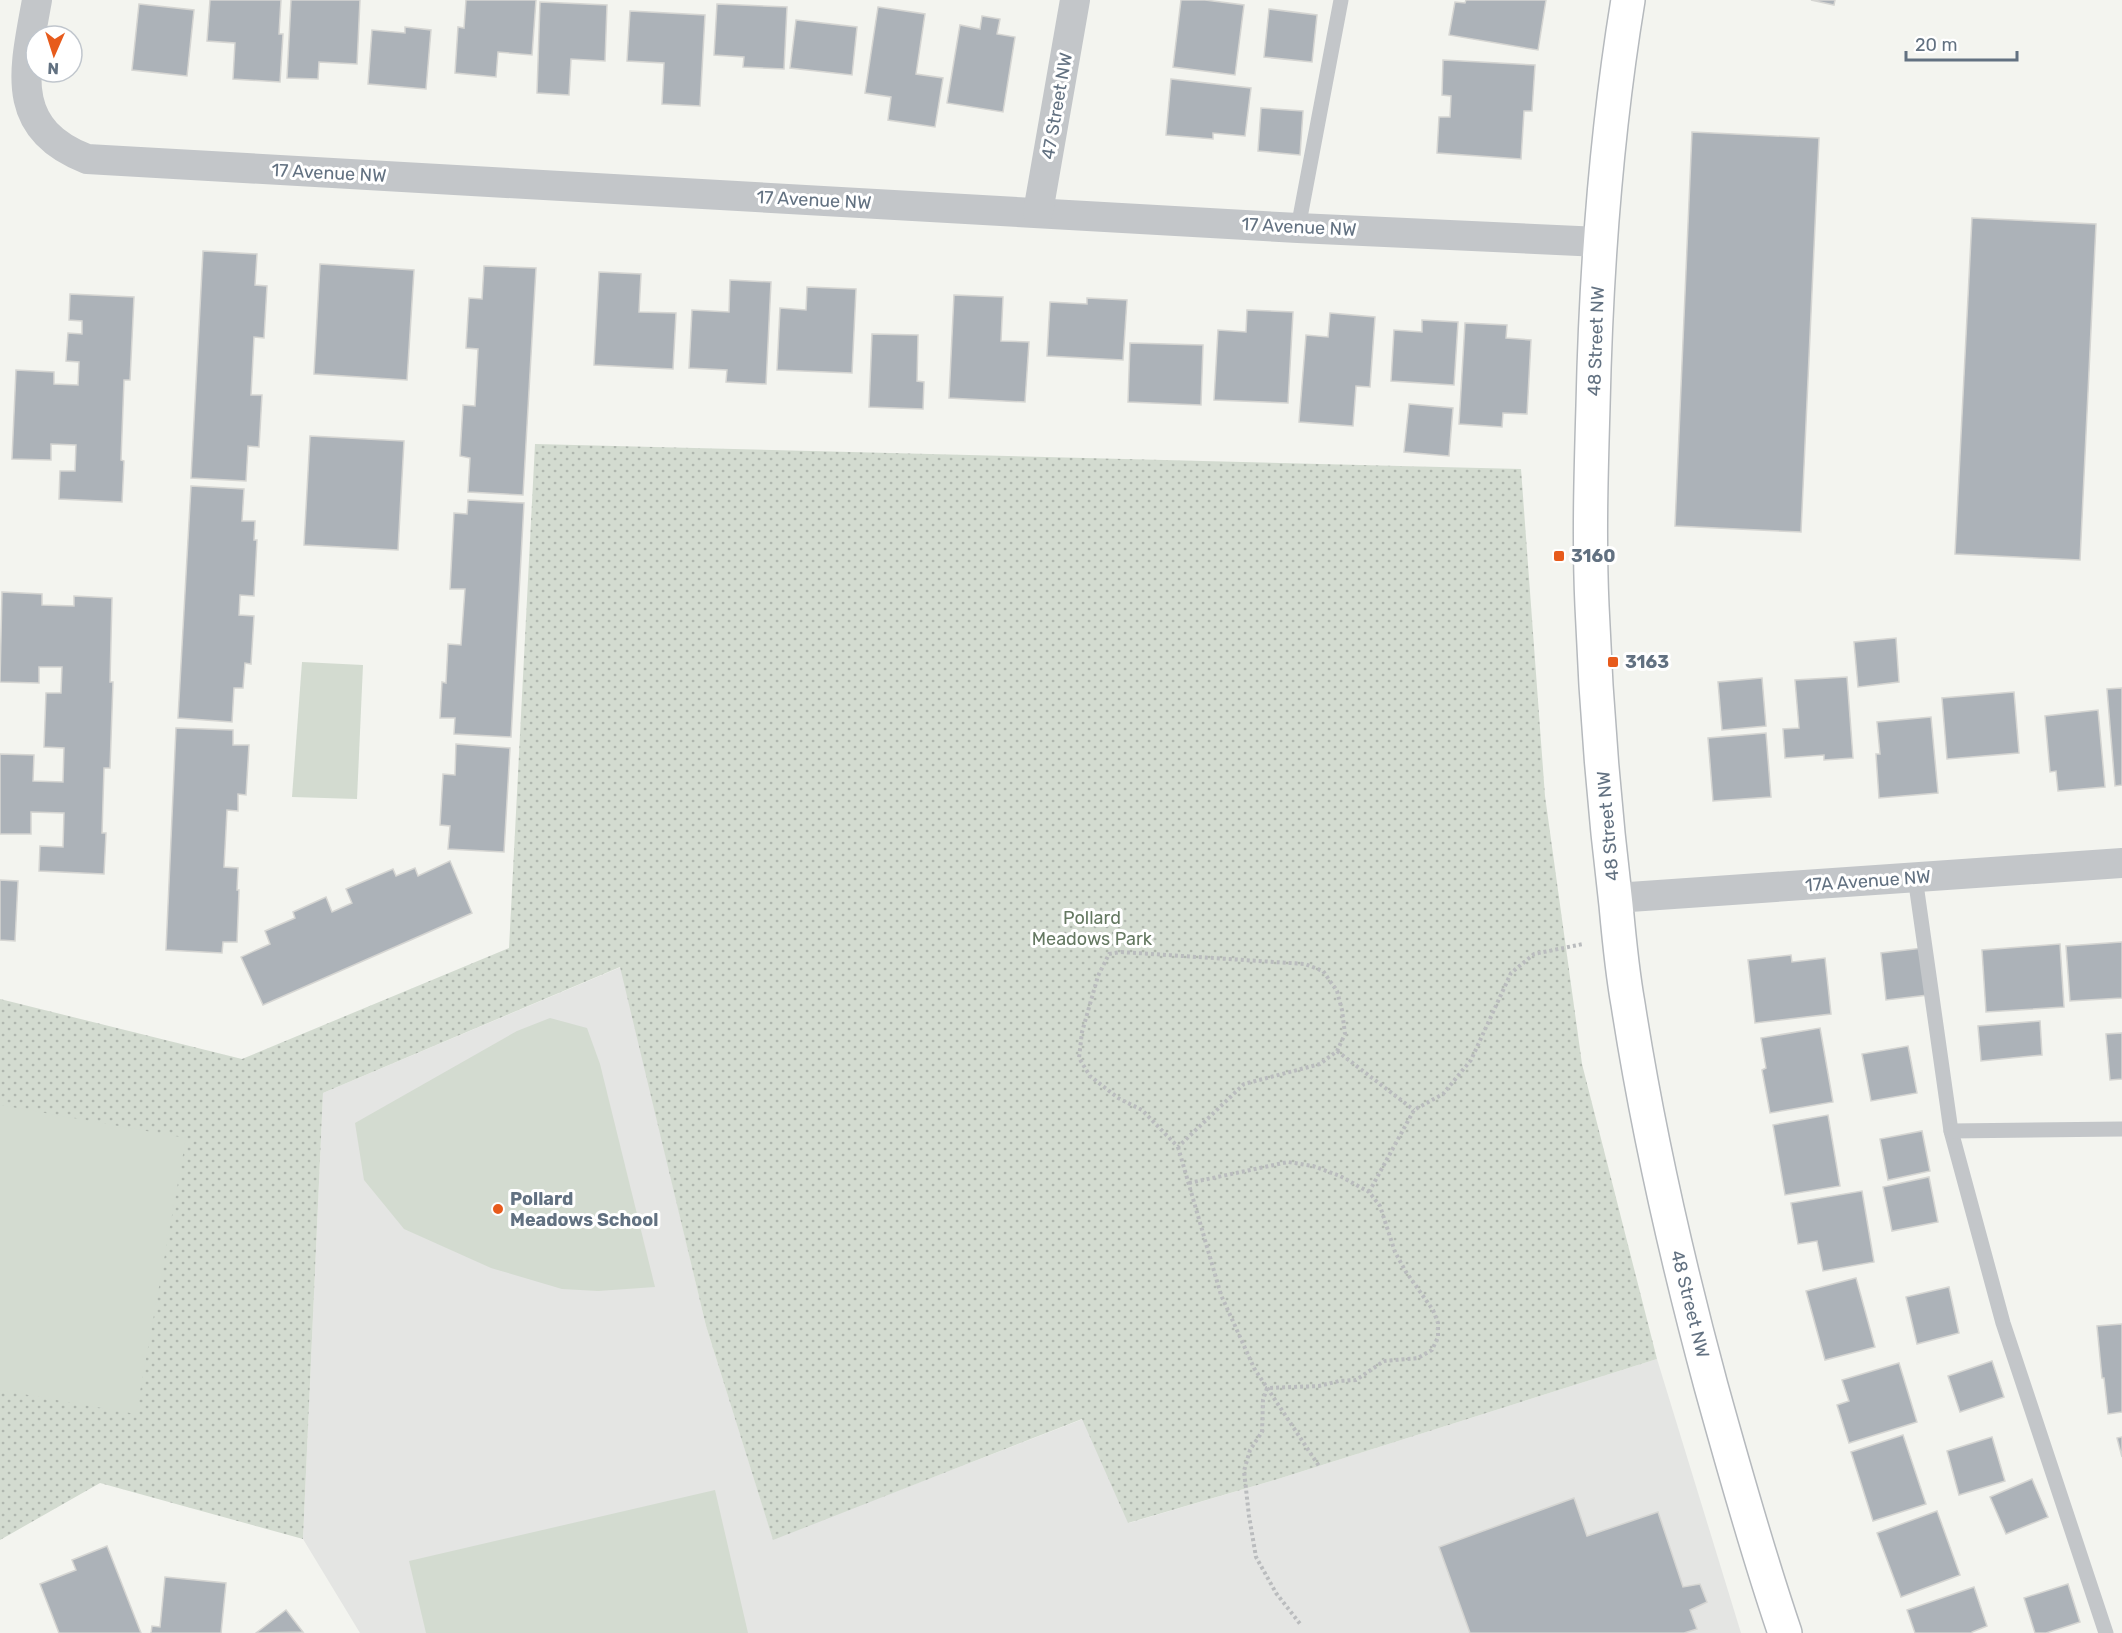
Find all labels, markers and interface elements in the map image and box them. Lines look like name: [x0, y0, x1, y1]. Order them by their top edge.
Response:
north arrow: [24, 24, 84, 84]
scale bar: [1906, 24, 2017, 62]
text: 20 m: [1915, 34, 1957, 56]
street label: 47 Street NW: [1037, 51, 1077, 161]
text: N: [47, 59, 59, 78]
street label: 17 Avenue NW: [271, 159, 387, 187]
street label: 17 Avenue NW: [756, 186, 872, 214]
street label: 17 Avenue NW: [1241, 213, 1357, 241]
street label: 48 Street NW: [1583, 285, 1609, 397]
place label: 3160: [1571, 545, 1616, 567]
marker: 3160: [1552, 549, 1566, 563]
place label: 3163: [1625, 651, 1669, 673]
marker: 3163: [1606, 655, 1620, 669]
street label: 48 Street NW: [1592, 770, 1624, 882]
street label: 17A Avenue NW: [1804, 866, 1932, 896]
park label: Pollard Meadows Park: [1032, 907, 1153, 950]
place label: Pollard Meadows School: [510, 1188, 658, 1231]
marker: Pollard Meadows School: [491, 1202, 505, 1216]
street label: 48 Street NW: [1666, 1248, 1714, 1360]

